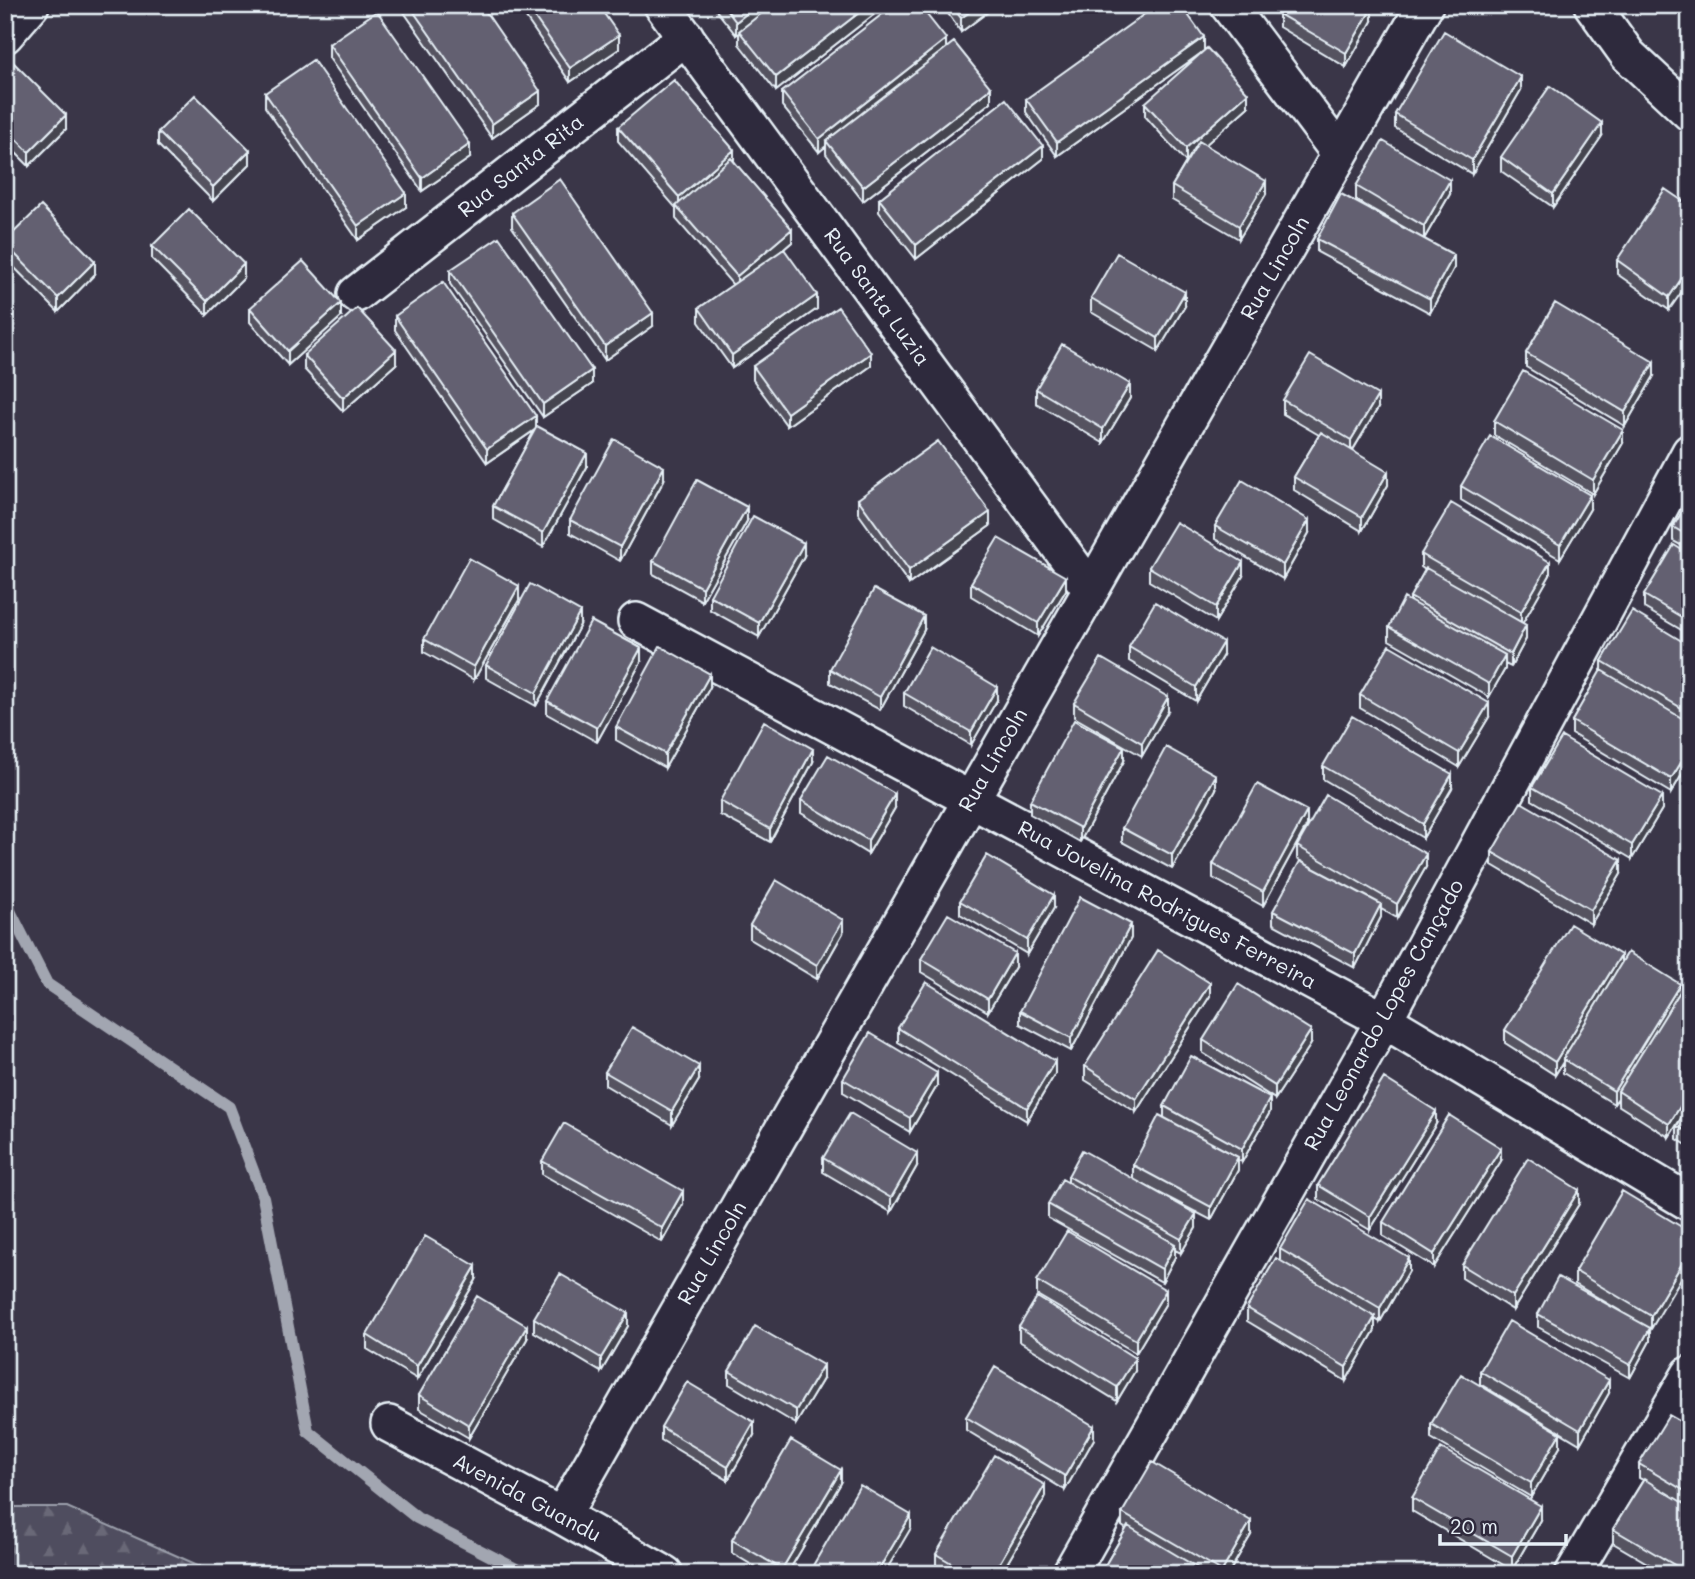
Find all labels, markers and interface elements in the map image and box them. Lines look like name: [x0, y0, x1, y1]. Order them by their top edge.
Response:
street label: Rua Santa Rita: [452, 107, 588, 222]
street label: Rua Lincoln: [1233, 210, 1314, 324]
street label: Rua Santa Luzia: [819, 222, 937, 370]
street label: Rua Lincoln: [951, 702, 1032, 816]
street label: Rua Jovelina Rodrigues Ferreira: [1014, 813, 1322, 994]
street label: Rua Leonardo Lopes Cançado: [1297, 874, 1469, 1155]
street label: Rua Lincoln: [670, 1195, 751, 1309]
street label: Avenida Guandu: [449, 1446, 607, 1547]
scale bar: [1440, 1502, 1566, 1546]
text: 20 m: [1450, 1512, 1498, 1539]

